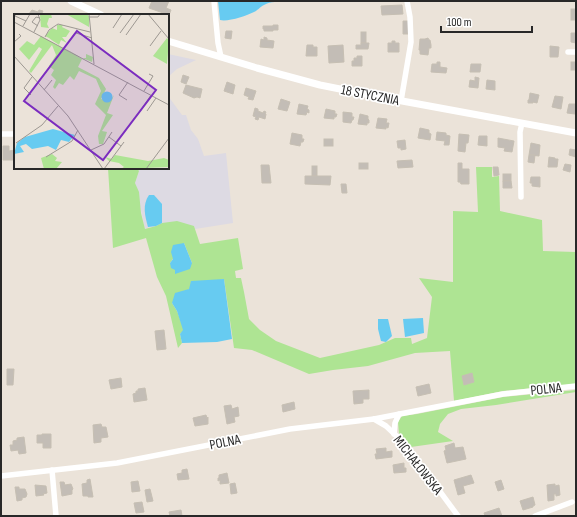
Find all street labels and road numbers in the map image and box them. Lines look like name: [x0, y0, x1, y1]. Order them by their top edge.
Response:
street label: 18 STYCZNIA: [339, 81, 402, 109]
street label: POLNA: [530, 379, 563, 399]
street label: POLNA: [208, 430, 243, 453]
street label: MICHAŁOWSKA: [390, 432, 447, 499]

